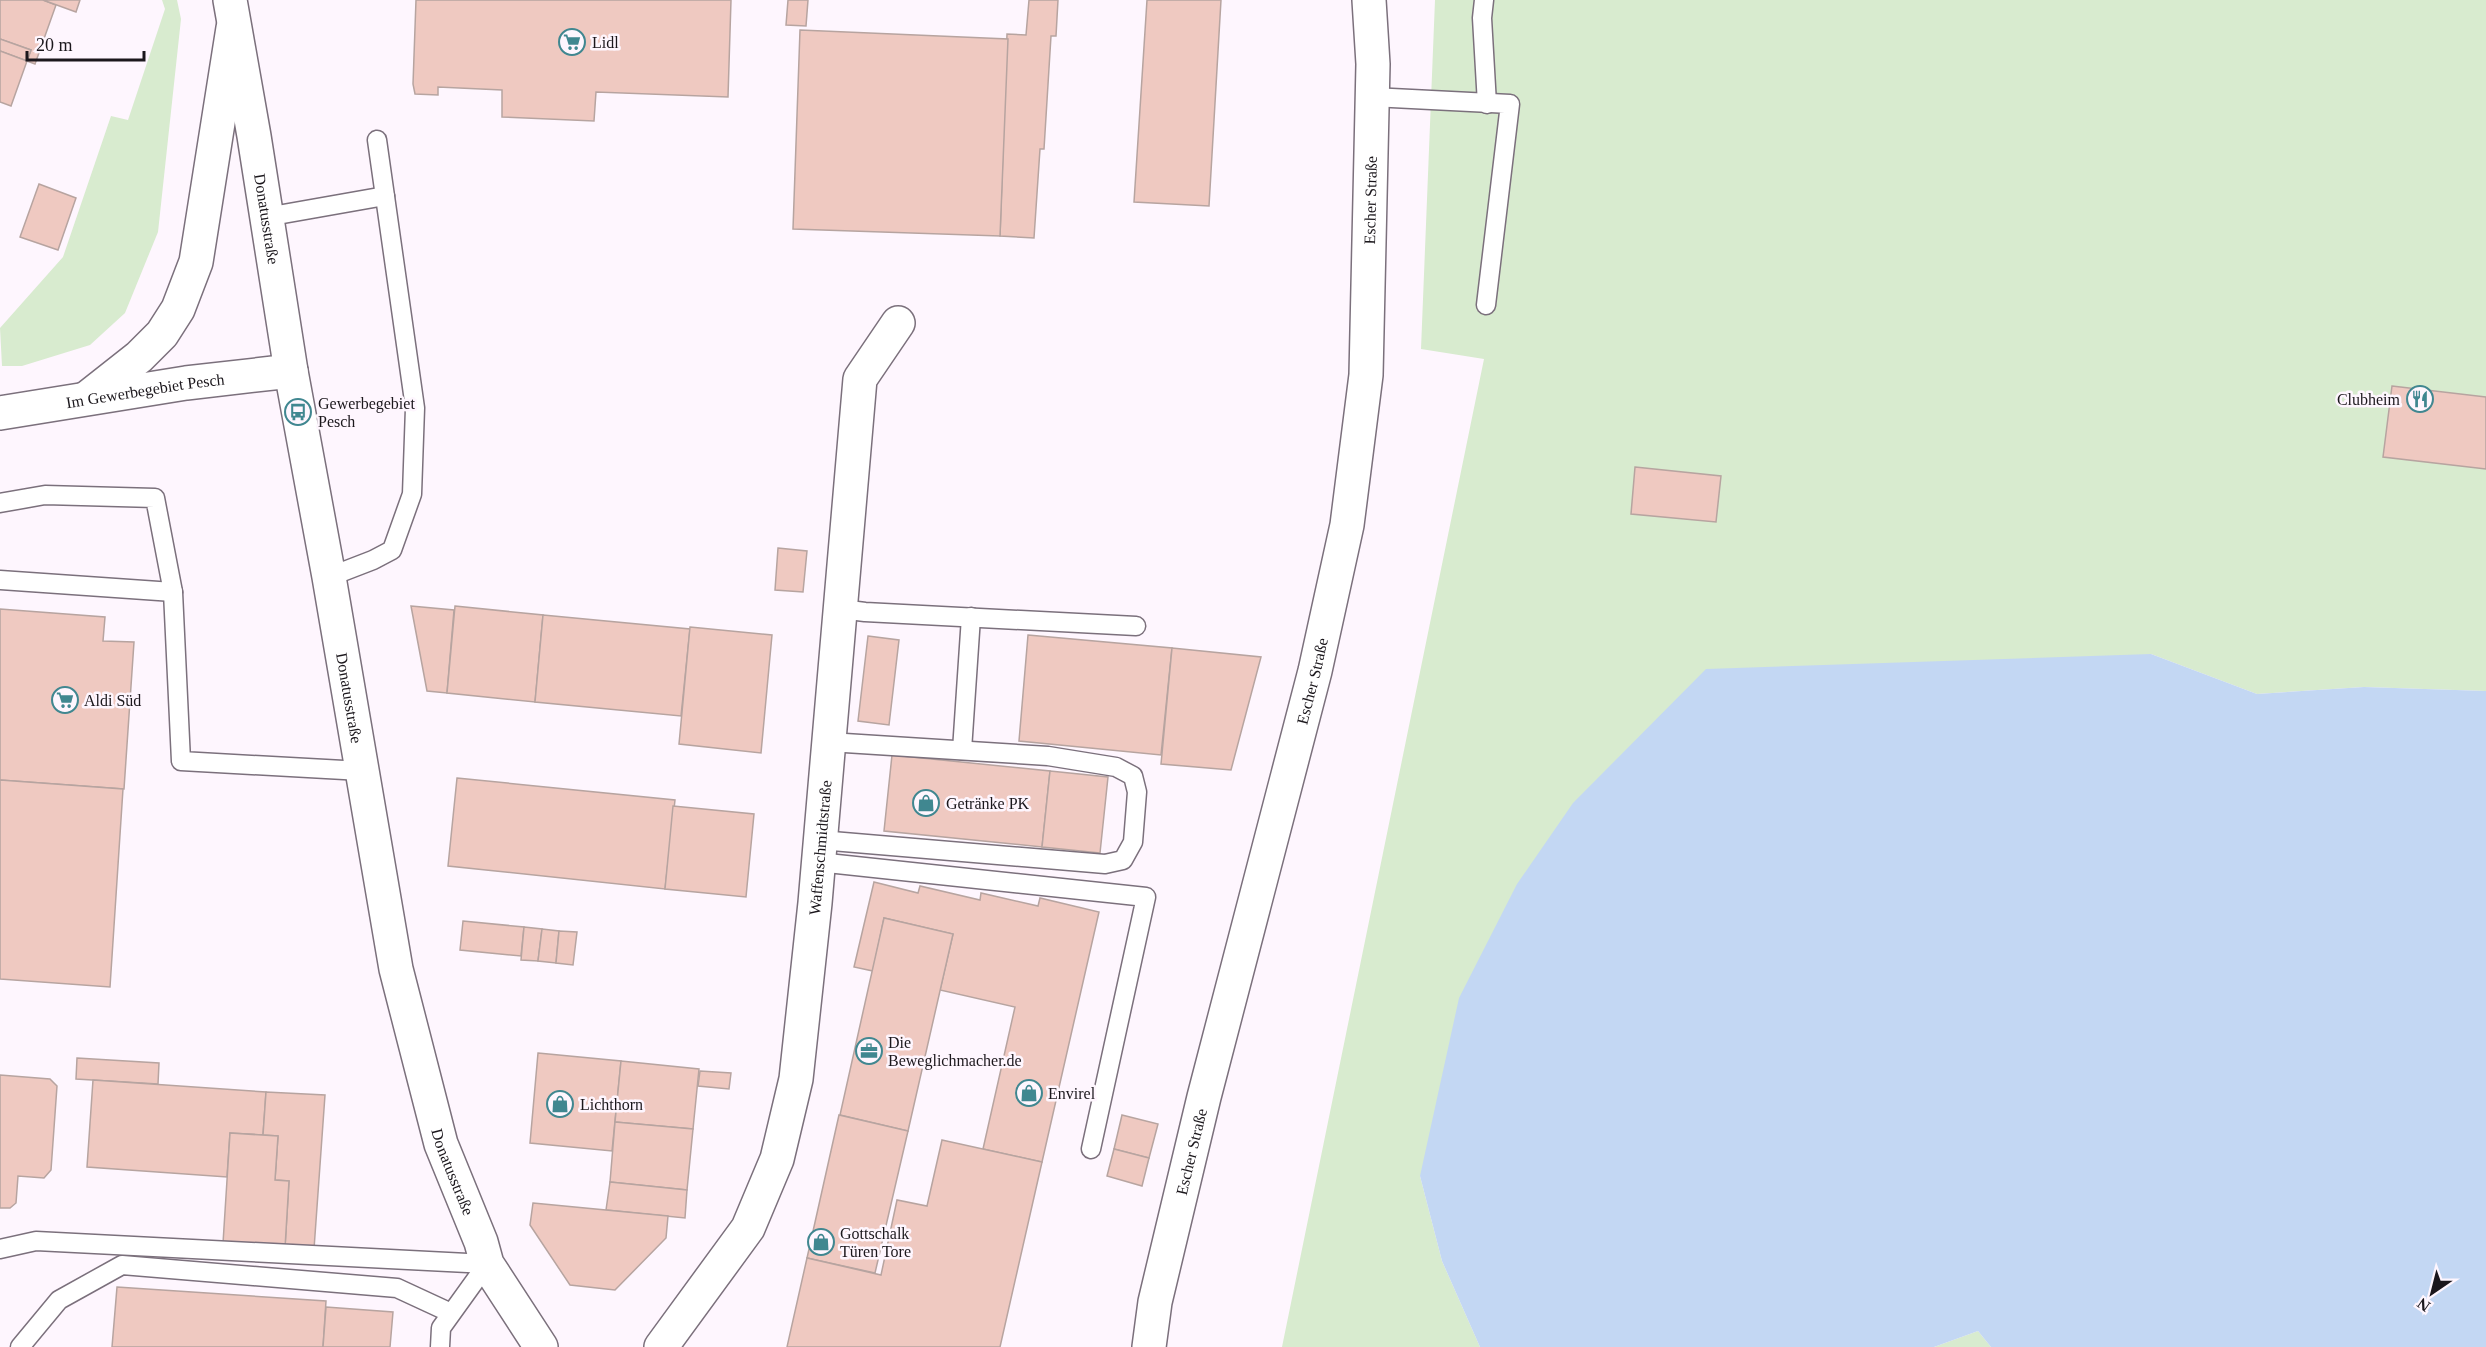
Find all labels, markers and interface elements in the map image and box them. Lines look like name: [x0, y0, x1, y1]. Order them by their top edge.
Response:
scale bar: [27, 24, 144, 62]
supermarket icon: Lidl: [557, 27, 587, 57]
place label: Lidl: [592, 34, 619, 51]
text: 20 m: [36, 35, 73, 55]
street label: Escher Straße: [1361, 156, 1380, 245]
street label: Donatusstraße: [251, 172, 282, 266]
street label: Im Gewerbegebiet Pesch: [65, 371, 225, 411]
restaurant icon: Clubheim: [2405, 384, 2435, 414]
place label: Clubheim: [2337, 391, 2401, 408]
place label: Gewerbegebiet Pesch: [318, 395, 415, 430]
bus stop icon: Gewerbegebiet Pesch: [283, 397, 313, 427]
street label: Escher Straße: [1293, 636, 1331, 726]
street label: Donatusstraße: [333, 651, 365, 744]
supermarket icon: Aldi Süd: [50, 685, 80, 715]
place label: Aldi Süd: [84, 692, 141, 709]
street label: Waffenschmidtstraße: [806, 780, 835, 916]
shop icon: Getränke PK: [911, 788, 941, 818]
place label: Getränke PK: [946, 795, 1030, 812]
place label: Die Beweglichmacher.de: [888, 1034, 1022, 1070]
office icon: Die Beweglichmacher.de: [854, 1036, 884, 1066]
shop icon: Envirel: [1014, 1078, 1044, 1108]
place label: Envirel: [1048, 1085, 1096, 1102]
shop icon: Lichthorn: [545, 1089, 575, 1119]
place label: Lichthorn: [580, 1096, 643, 1113]
street label: Escher Straße: [1173, 1107, 1210, 1197]
street label: Donatusstraße: [428, 1127, 477, 1218]
place label: Gottschalk Türen Tore: [840, 1225, 911, 1260]
shop icon: Gottschalk Türen Tore: [806, 1227, 836, 1257]
north arrow: [2402, 1263, 2462, 1323]
text: N: [2414, 1294, 2433, 1315]

